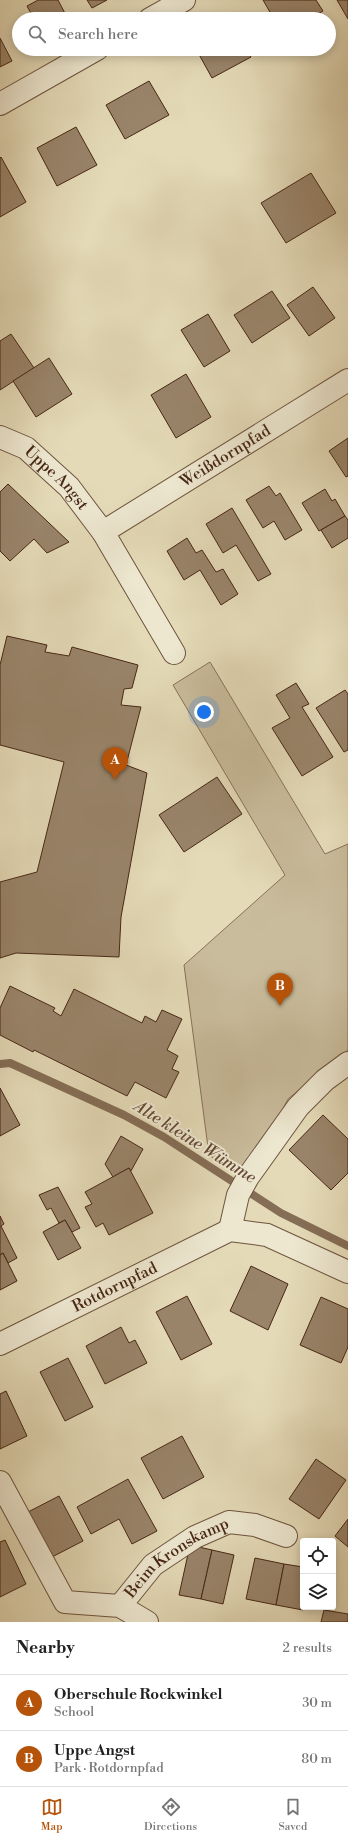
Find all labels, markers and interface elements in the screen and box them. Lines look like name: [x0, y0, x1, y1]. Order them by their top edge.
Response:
search box: [12, 12, 336, 56]
icon: search: [26, 23, 48, 45]
text: Search here: [58, 25, 138, 44]
street label: Weißdornpfad: [176, 421, 274, 492]
street label: Uppe Angst: [20, 441, 93, 514]
your location: [194, 702, 214, 722]
pin: A: [102, 747, 128, 780]
pin: B: [267, 973, 293, 1006]
water label: Alte kleine Wümme: [128, 1094, 260, 1188]
street label: Rotdornpfad: [69, 1258, 161, 1317]
street label: Beim Kronskamp: [120, 1513, 232, 1603]
map controls: [300, 1538, 336, 1610]
button: locate: [300, 1538, 336, 1574]
button: layers: [300, 1574, 336, 1610]
text: Nearby: [16, 1637, 75, 1659]
text: 2 results: [283, 1640, 332, 1656]
text: Oberschule Rockwinkel: [54, 1685, 223, 1704]
text: A: [24, 1695, 34, 1711]
text: 30 m: [302, 1695, 332, 1711]
text: School: [54, 1704, 94, 1720]
text: Uppe Angst: [54, 1741, 135, 1760]
text: B: [24, 1751, 34, 1767]
text: 80 m: [301, 1751, 332, 1767]
text: Park · Rotdornpfad: [54, 1760, 164, 1776]
tab: Map: [41, 1796, 63, 1834]
tab: Directions: [144, 1796, 197, 1834]
tab: Saved: [278, 1796, 307, 1834]

